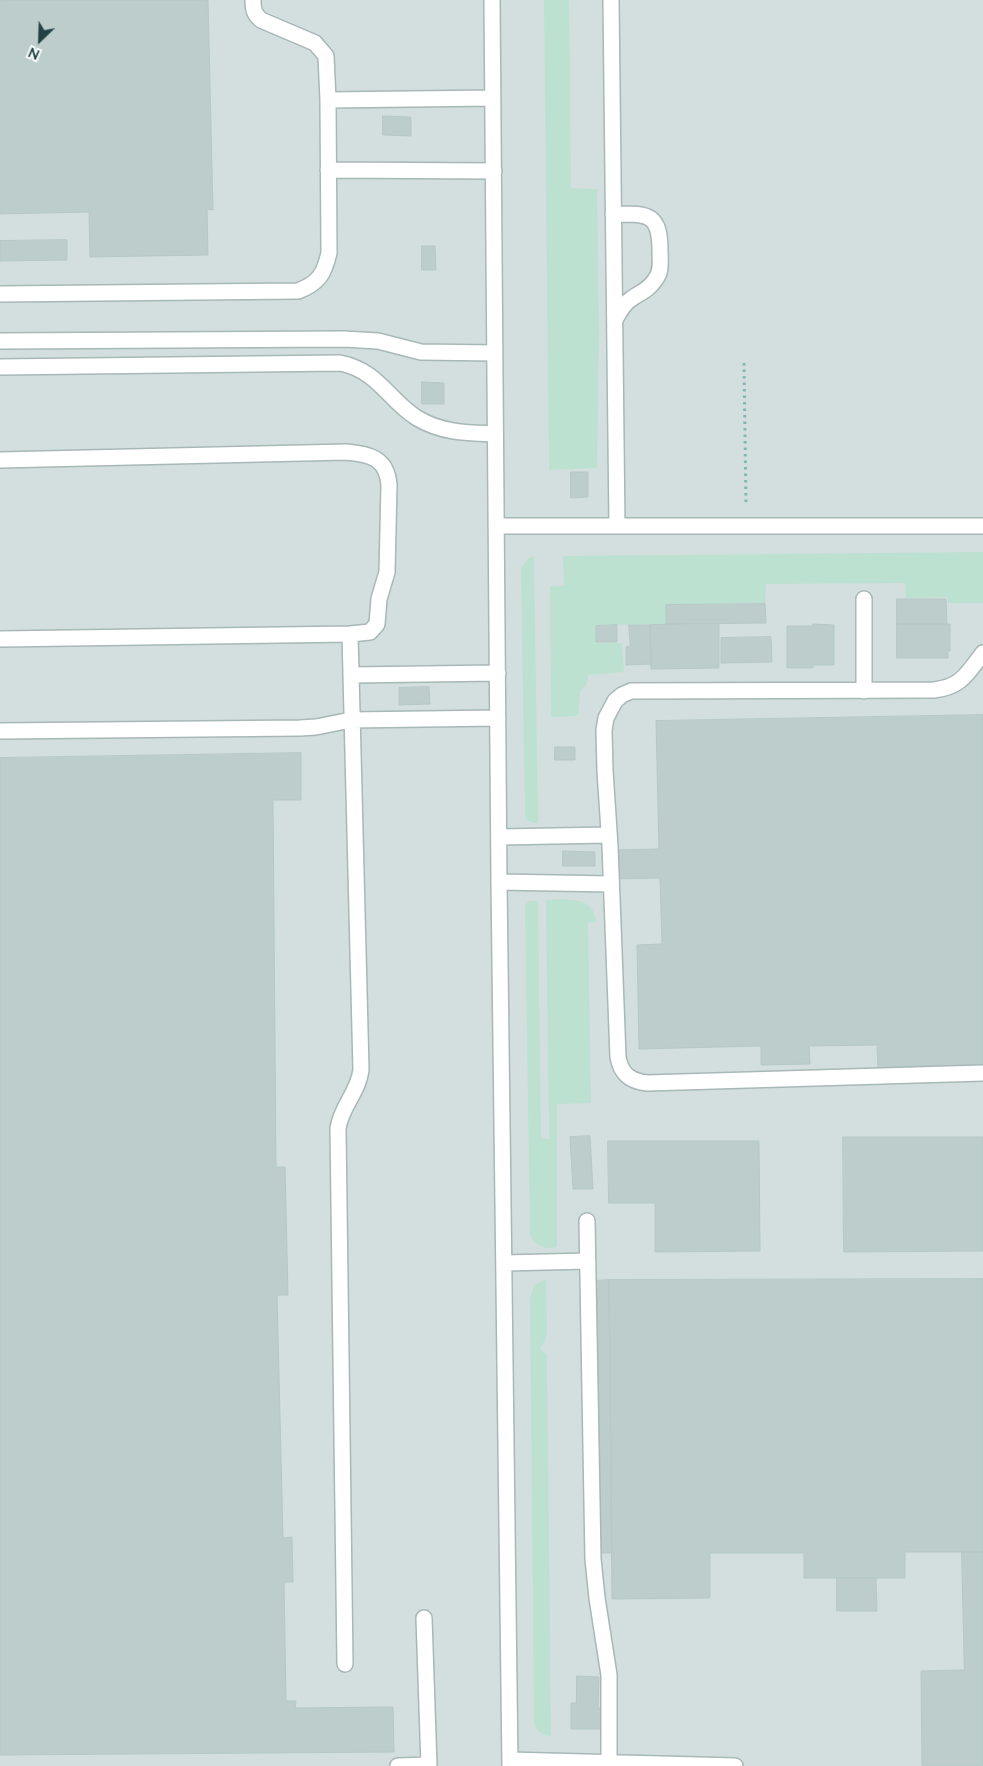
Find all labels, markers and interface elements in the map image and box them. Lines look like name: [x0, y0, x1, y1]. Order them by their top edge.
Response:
north arrow: [15, 15, 65, 65]
text: N: [25, 43, 42, 64]

